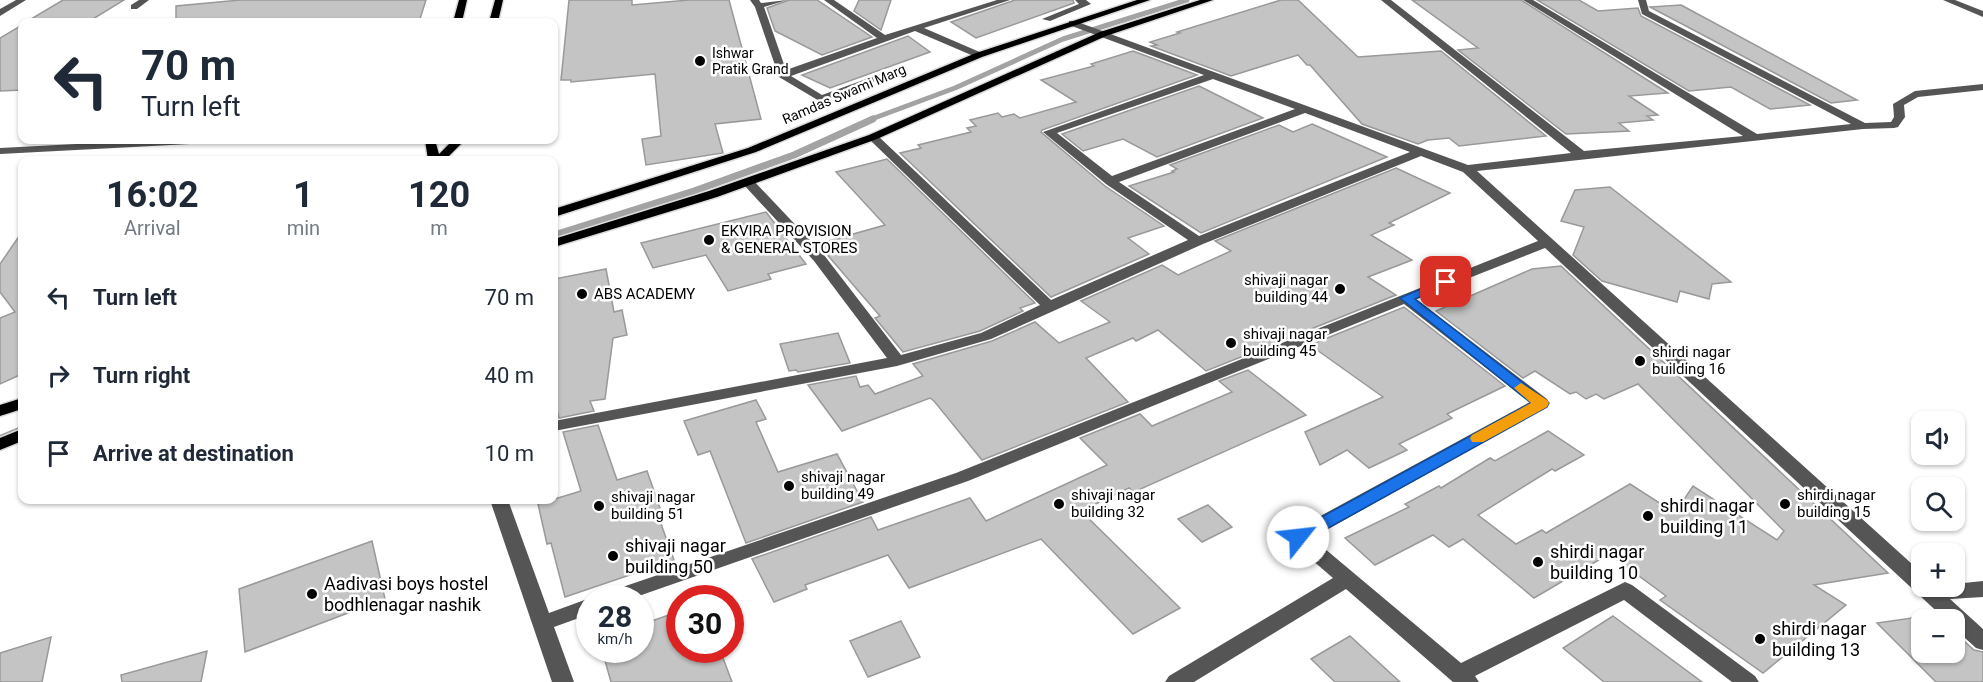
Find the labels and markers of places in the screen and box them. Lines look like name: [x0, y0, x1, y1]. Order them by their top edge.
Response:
place label: Ishwar Pratik Grand: [712, 45, 789, 77]
marker: Ishwar Pratik Grand: [693, 54, 707, 68]
place label: EKVIRA PROVISION & GENERAL STORES: [721, 222, 858, 257]
marker: EKVIRA PROVISION & GENERAL STORES: [702, 233, 716, 247]
pin: [1420, 256, 1471, 307]
place label: shivaji nagar building 44: [1244, 271, 1329, 306]
marker: shivaji nagar building 44: [1333, 282, 1347, 296]
place label: ABS ACADEMY: [594, 285, 695, 303]
marker: ABS ACADEMY: [575, 287, 589, 301]
place label: shivaji nagar building 45: [1243, 325, 1327, 360]
marker: shivaji nagar building 45: [1224, 336, 1238, 350]
place label: shirdi nagar building 16: [1652, 343, 1731, 378]
marker: shirdi nagar building 16: [1633, 354, 1647, 368]
place label: shivaji nagar building 49: [801, 468, 885, 503]
marker: shivaji nagar building 49: [782, 479, 796, 493]
place label: shivaji nagar building 32: [1071, 486, 1155, 521]
place label: shirdi nagar building 15: [1797, 486, 1876, 521]
place label: shivaji nagar building 51: [611, 488, 695, 523]
place label: shirdi nagar building 11: [1660, 495, 1754, 537]
marker: shivaji nagar building 32: [1052, 497, 1066, 511]
marker: shirdi nagar building 15: [1778, 497, 1792, 511]
marker: shivaji nagar building 51: [592, 499, 606, 513]
marker: shirdi nagar building 11: [1641, 509, 1655, 523]
place label: shivaji nagar building 50: [625, 535, 726, 577]
place label: shirdi nagar building 10: [1550, 541, 1644, 583]
marker: shivaji nagar building 50: [606, 549, 620, 563]
marker: shirdi nagar building 10: [1531, 555, 1545, 569]
place label: Aadivasi boys hostel bodhlenagar nashik: [324, 573, 488, 615]
marker: Aadivasi boys hostel bodhlenagar nashik: [305, 587, 319, 601]
place label: shirdi nagar building 13: [1772, 618, 1866, 660]
marker: shirdi nagar building 13: [1753, 632, 1767, 646]

